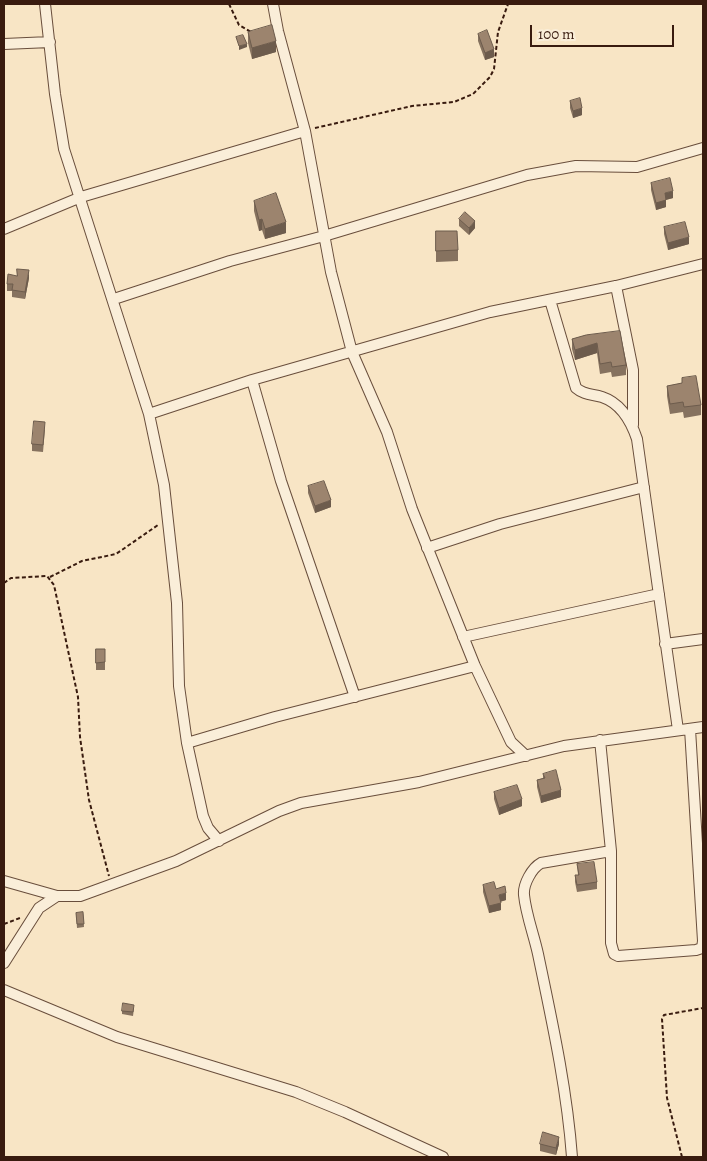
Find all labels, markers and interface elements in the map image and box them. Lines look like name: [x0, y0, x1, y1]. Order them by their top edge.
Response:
scale bar: [532, 15, 676, 47]
text: 100 m: [538, 24, 575, 44]

